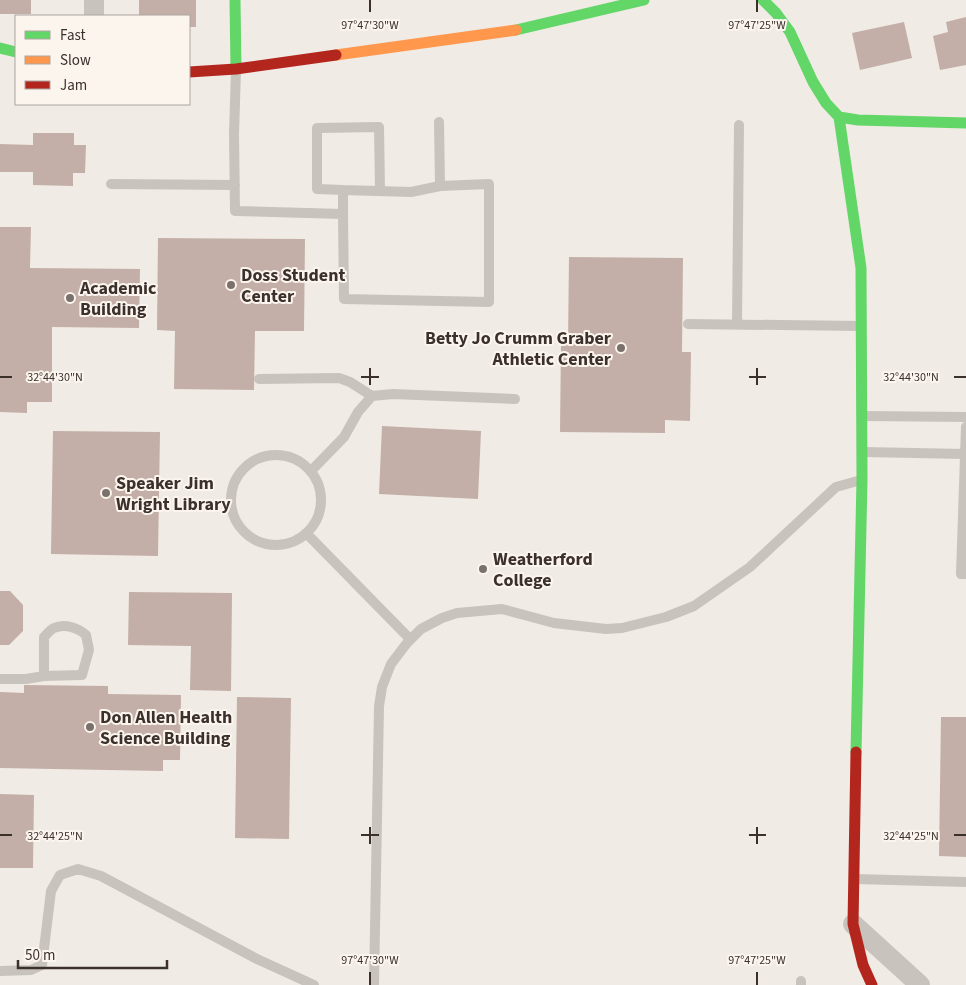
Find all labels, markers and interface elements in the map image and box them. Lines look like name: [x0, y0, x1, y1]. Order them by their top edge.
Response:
legend: [15, 15, 190, 105]
text: 97°47'30"W: [341, 17, 399, 34]
text: 97°47'25"W: [728, 17, 786, 34]
text: Fast: [60, 25, 86, 46]
text: Slow: [60, 50, 91, 71]
text: Jam: [60, 75, 87, 96]
place label: Doss Student Center: [241, 263, 345, 309]
place label: Academic Building: [79, 276, 157, 322]
marker: Doss Student Center: [225, 279, 237, 291]
marker: Academic Building: [64, 292, 76, 304]
place label: Betty Jo Crumm Graber Athletic Center: [425, 326, 612, 372]
marker: Betty Jo Crumm Graber Athletic Center: [615, 342, 627, 354]
text: 32°44'30"N: [27, 369, 83, 386]
text: 32°44'30"N: [883, 369, 939, 386]
place label: Speaker Jim Wright Library: [116, 471, 231, 517]
marker: Speaker Jim Wright Library: [100, 487, 112, 499]
place label: Weatherford College: [493, 547, 593, 593]
marker: Weatherford College: [477, 563, 489, 575]
place label: Don Allen Health Science Building: [100, 705, 232, 751]
marker: Don Allen Health Science Building: [84, 721, 96, 733]
text: 32°44'25"N: [27, 828, 83, 845]
text: 32°44'25"N: [883, 828, 939, 845]
scale bar: [18, 938, 166, 970]
text: 50 m: [25, 945, 55, 966]
text: 97°47'30"W: [341, 952, 399, 969]
text: 97°47'25"W: [728, 952, 786, 969]

